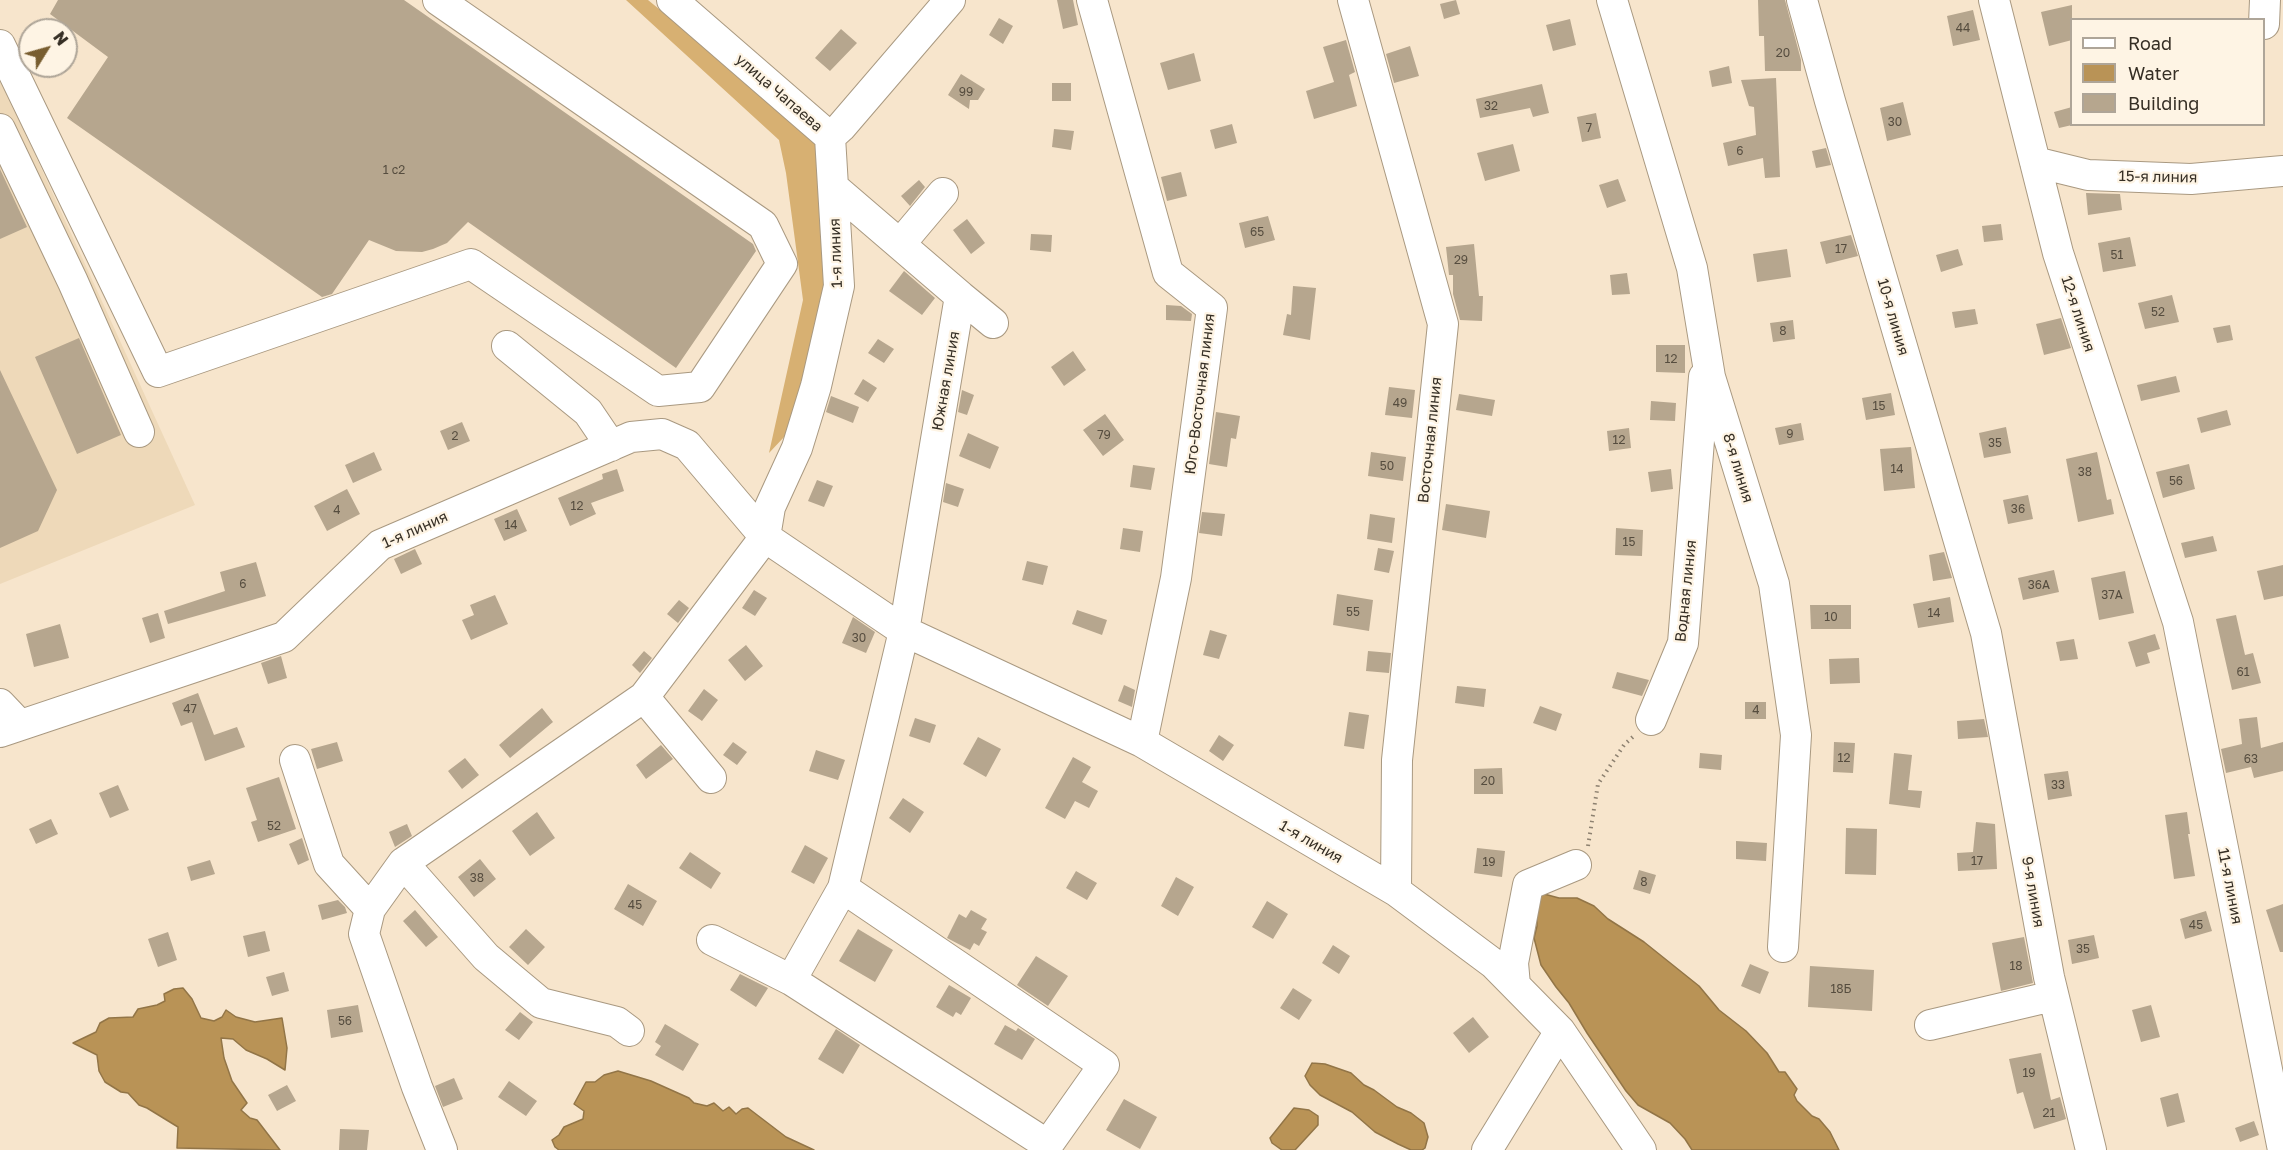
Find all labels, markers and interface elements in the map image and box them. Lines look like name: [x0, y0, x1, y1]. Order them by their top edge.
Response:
north arrow: [18, 18, 78, 78]
legend: [2070, 18, 2265, 126]
house number: 44: [1956, 21, 1970, 35]
text: N: [49, 27, 72, 49]
text: Road: [2128, 32, 2172, 54]
house number: 20: [1776, 46, 1790, 60]
street label: улица Чапаева: [732, 50, 826, 136]
text: Water: [2128, 62, 2179, 84]
house number: 99: [959, 85, 973, 99]
text: Building: [2128, 92, 2199, 114]
house number: 32: [1484, 99, 1498, 113]
house number: 30: [1888, 115, 1902, 129]
house number: 7: [1586, 121, 1592, 135]
house number: 6: [1736, 144, 1744, 158]
house number: 1 с2: [383, 163, 405, 177]
street label: 15-я линия: [2118, 167, 2198, 187]
street label: 1-я линия: [826, 218, 846, 288]
house number: 65: [1250, 225, 1264, 239]
house number: 17: [1835, 242, 1847, 256]
house number: 51: [2111, 248, 2123, 262]
house number: 29: [1454, 253, 1468, 267]
street label: 12-я линия: [2057, 274, 2099, 354]
street label: 10-я линия: [1873, 276, 1913, 358]
house number: 52: [2151, 305, 2165, 319]
street label: Юго-Восточная линия: [1181, 312, 1219, 476]
house number: 8: [1779, 324, 1787, 338]
street label: Южная линия: [928, 330, 964, 432]
house number: 12: [1665, 352, 1677, 366]
street label: Восточная линия: [1414, 376, 1446, 504]
house number: 49: [1393, 396, 1407, 410]
house number: 15: [1873, 399, 1885, 413]
house number: 9: [1786, 427, 1794, 441]
house number: 79: [1097, 428, 1111, 442]
house number: 2: [452, 429, 458, 443]
street label: 8-я линия: [1719, 431, 1757, 505]
house number: 12: [1613, 433, 1625, 447]
house number: 35: [1988, 436, 2002, 450]
house number: 50: [1380, 459, 1394, 473]
house number: 14: [1890, 462, 1904, 476]
house number: 38: [2078, 465, 2092, 479]
house number: 56: [2169, 474, 2183, 488]
house number: 12: [571, 499, 583, 513]
house number: 36: [2011, 502, 2025, 516]
house number: 4: [333, 503, 341, 517]
street label: 1-я линия: [379, 508, 451, 552]
house number: 14: [504, 518, 518, 532]
house number: 15: [1623, 535, 1635, 549]
street label: Водная линия: [1672, 539, 1700, 643]
house number: 6: [239, 577, 247, 591]
house number: 36А: [2028, 578, 2050, 592]
house number: 37А: [2101, 588, 2123, 602]
house number: 55: [1346, 605, 1360, 619]
house number: 14: [1927, 606, 1941, 620]
house number: 10: [1824, 610, 1838, 624]
house number: 30: [852, 631, 866, 645]
house number: 61: [2236, 665, 2250, 679]
house number: 47: [183, 702, 197, 716]
house number: 4: [1752, 703, 1760, 717]
house number: 12: [1838, 751, 1850, 765]
house number: 63: [2244, 752, 2258, 766]
house number: 20: [1481, 774, 1495, 788]
house number: 33: [2051, 778, 2065, 792]
street label: 1-я линия: [1276, 817, 1346, 867]
house number: 52: [267, 819, 281, 833]
street label: 11-я линия: [2214, 846, 2246, 926]
house number: 17: [1971, 854, 1983, 868]
house number: 19: [1482, 855, 1496, 869]
street label: 9-я линия: [2018, 855, 2048, 929]
house number: 38: [470, 871, 484, 885]
house number: 8: [1640, 875, 1648, 889]
house number: 45: [628, 898, 642, 912]
house number: 45: [2189, 918, 2203, 932]
house number: 35: [2076, 942, 2090, 956]
house number: 18: [2009, 959, 2023, 973]
house number: 18Б: [1830, 982, 1852, 996]
house number: 56: [338, 1014, 352, 1028]
house number: 19: [2022, 1066, 2036, 1080]
house number: 21: [2043, 1106, 2055, 1120]

